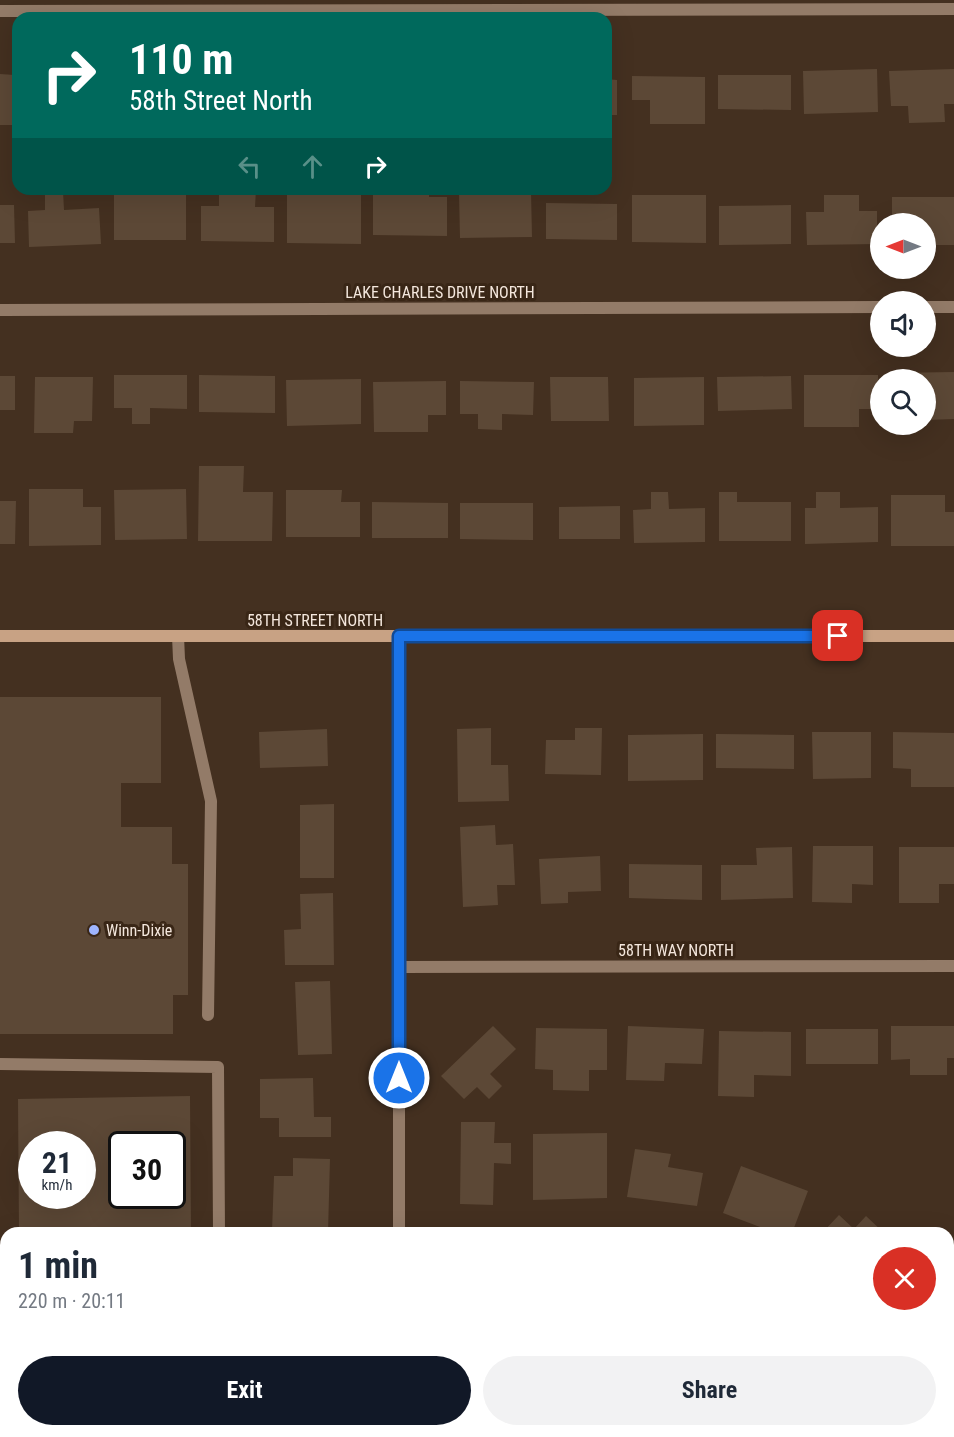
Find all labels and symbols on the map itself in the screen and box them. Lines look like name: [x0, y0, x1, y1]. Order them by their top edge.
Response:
north arrow: [870, 213, 936, 279]
street label: LAKE CHARLES DRIVE NORTH: [345, 283, 535, 302]
pin: [812, 610, 863, 661]
street label: 58TH STREET NORTH: [247, 611, 383, 630]
place label: Winn-Dixie: [106, 921, 172, 940]
marker: Winn-Dixie: [87, 923, 101, 937]
street label: 58TH WAY NORTH: [618, 941, 734, 960]
position arrow: [367, 1046, 431, 1110]
speed limit sign: 30: [108, 1131, 186, 1209]

